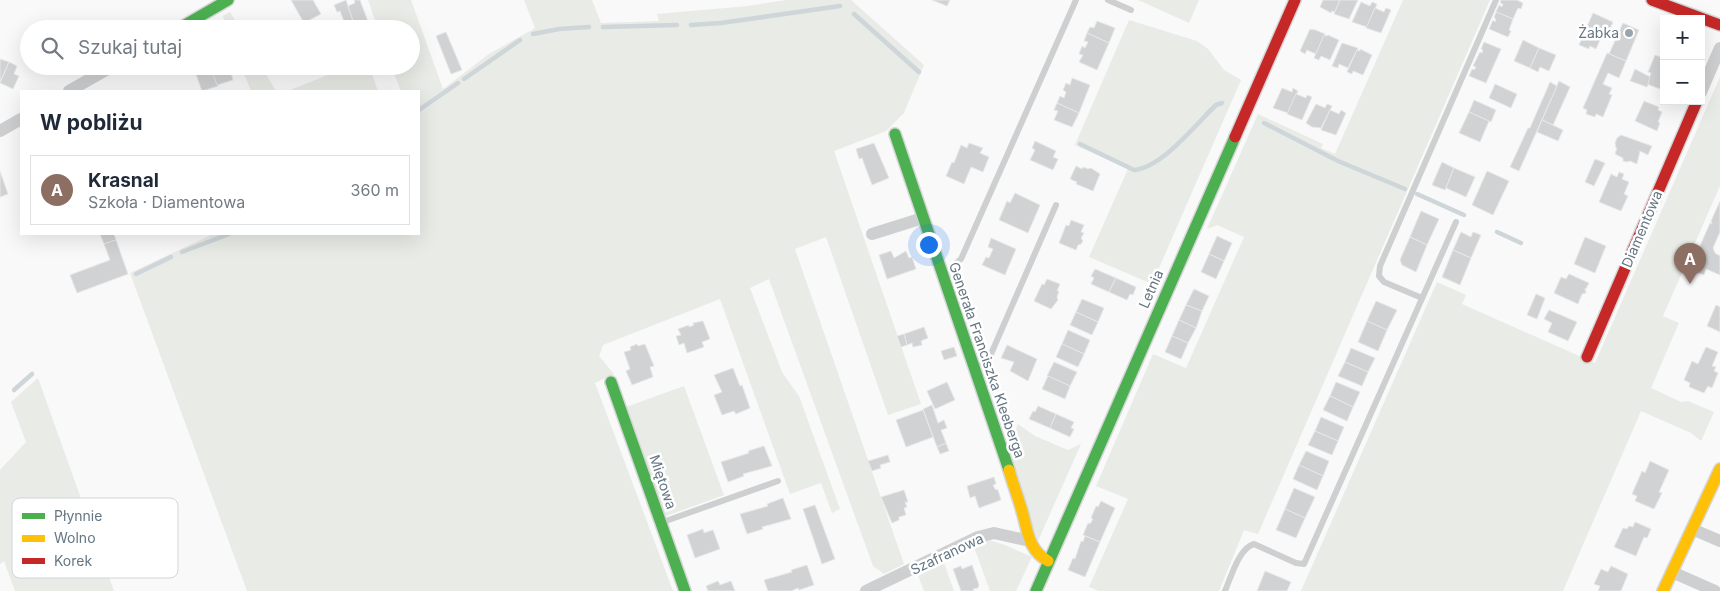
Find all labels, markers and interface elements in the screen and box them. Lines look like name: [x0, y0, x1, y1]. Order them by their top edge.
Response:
map controls: [1660, 15, 1705, 105]
button: +: [1660, 15, 1705, 60]
search box: [20, 20, 420, 75]
place label: Żabka: [1578, 24, 1619, 41]
marker: Żabka: [1623, 27, 1635, 39]
icon: search: [38, 34, 66, 62]
text: Szukaj tutaj: [78, 36, 182, 59]
button: −: [1660, 60, 1705, 105]
text: W pobliżu: [40, 110, 143, 135]
text: Krasnal: [88, 169, 159, 192]
text: A: [51, 180, 63, 200]
text: 360 m: [351, 180, 399, 200]
street label: Diamentowa: [1618, 188, 1665, 270]
text: Szkoła · Diamentowa: [88, 192, 245, 212]
your location: [916, 232, 942, 258]
pin: A: [1674, 243, 1706, 284]
street label: Generała Franciszka Kleeberga: [946, 260, 1029, 460]
street label: Letnia: [1135, 267, 1166, 311]
street label: Miętowa: [646, 453, 681, 511]
legend: [12, 498, 178, 578]
text: Płynnie: [54, 507, 102, 524]
text: Wolno: [54, 529, 96, 546]
street label: Szafranowa: [908, 529, 986, 578]
text: Korek: [54, 552, 92, 569]

